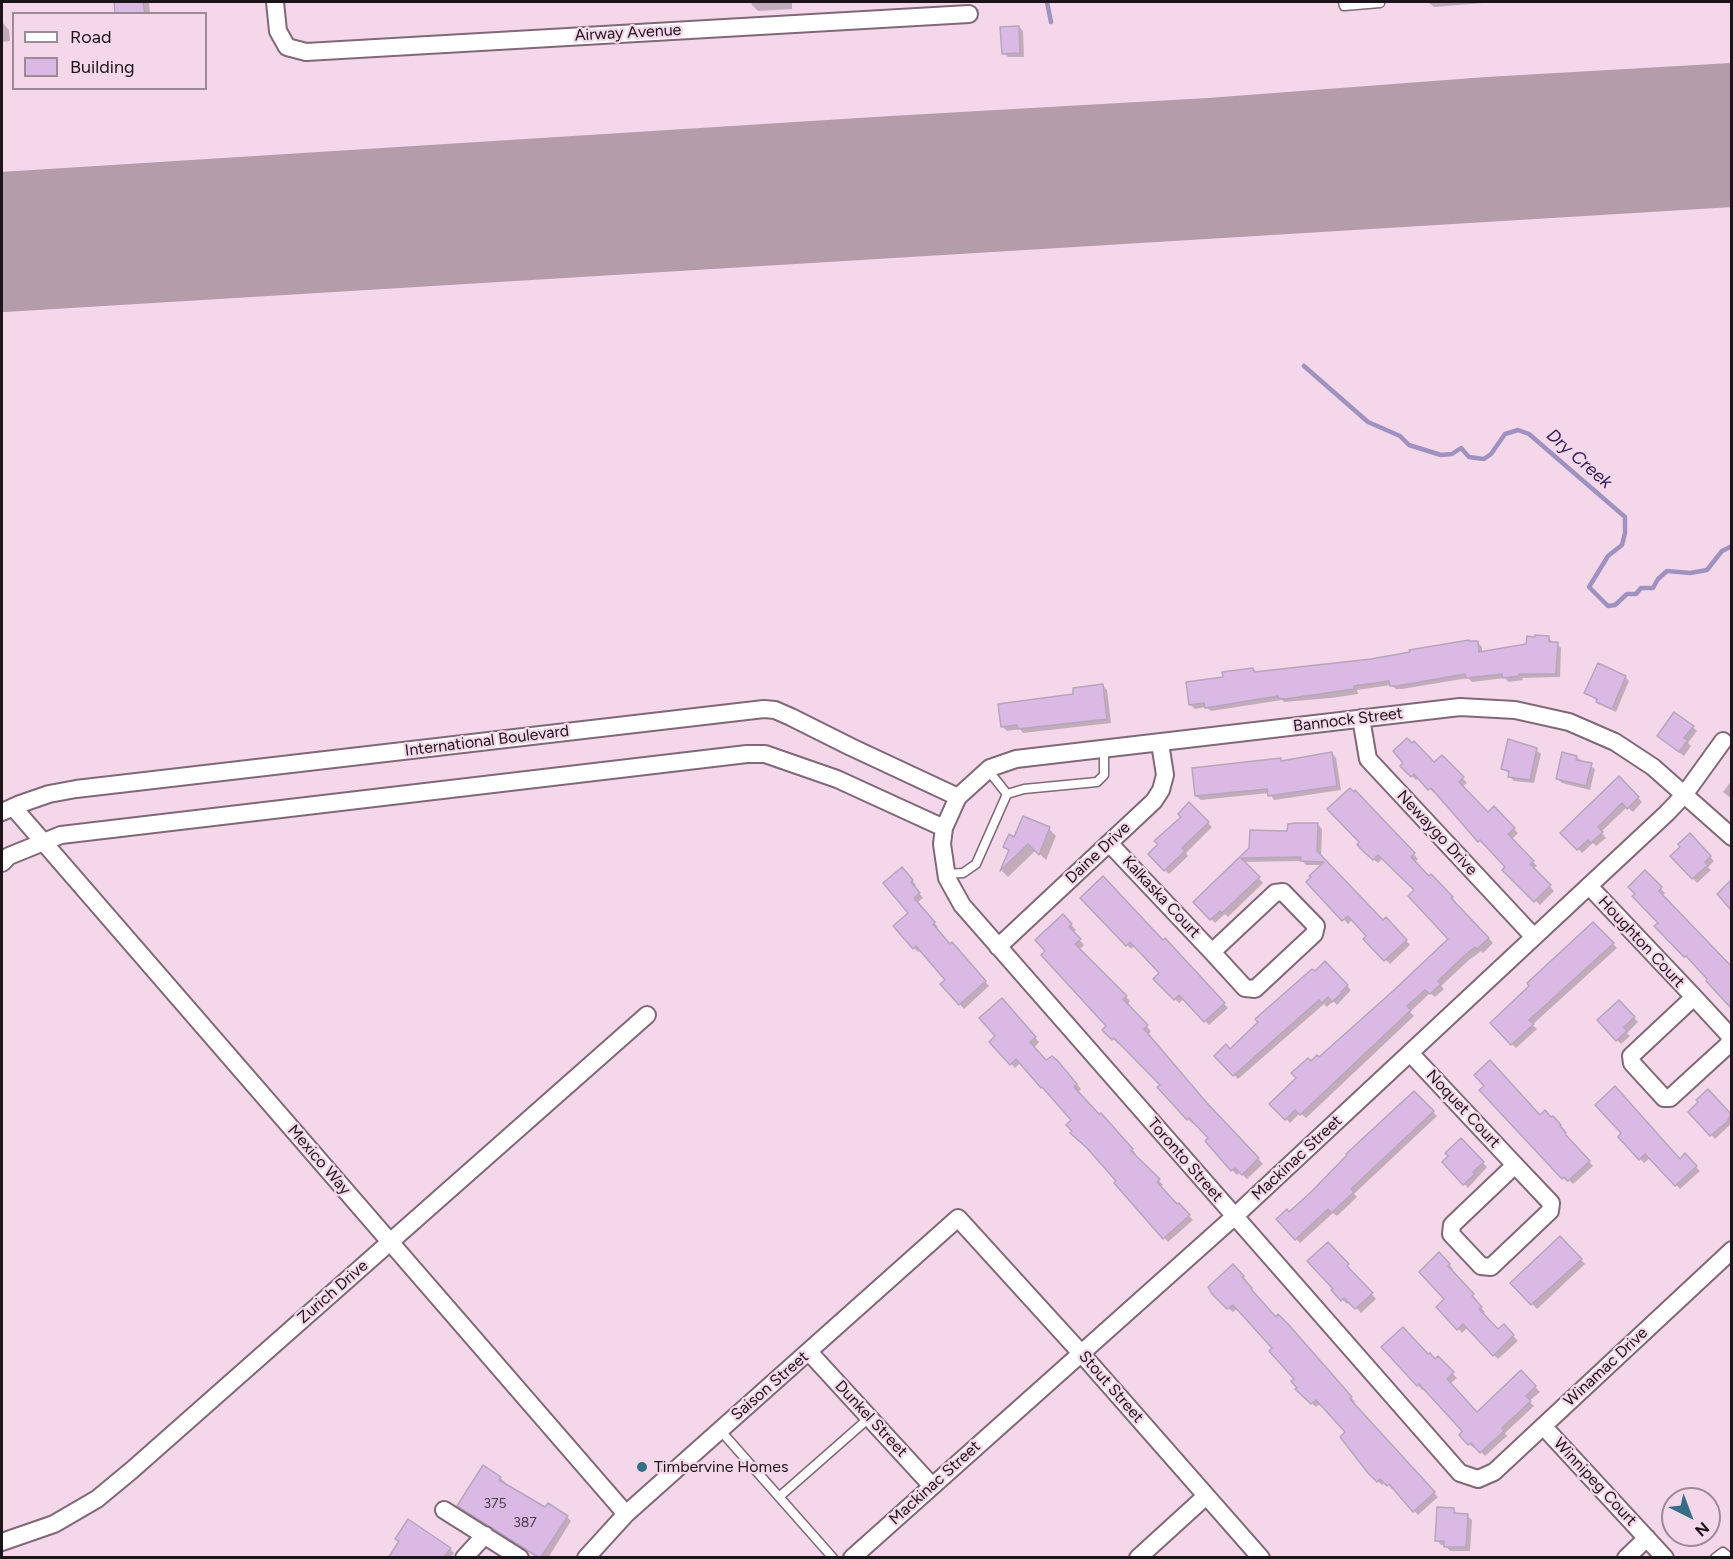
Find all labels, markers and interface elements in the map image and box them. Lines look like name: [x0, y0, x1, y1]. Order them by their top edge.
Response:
legend: [12, 12, 207, 90]
street label: Airway Avenue: [574, 21, 682, 45]
text: Road: [70, 26, 111, 48]
text: Building: [70, 56, 135, 78]
water label: Dry Creek: [1542, 425, 1616, 493]
street label: Bannock Street: [1292, 704, 1404, 736]
street label: International Boulevard: [404, 721, 570, 761]
street label: Newaygo Drive: [1393, 787, 1481, 879]
street label: Daine Drive: [1062, 818, 1134, 888]
street label: Kalkaska Court: [1118, 852, 1204, 942]
street label: Houghton Court: [1594, 892, 1688, 992]
street label: Noquet Court: [1422, 1066, 1504, 1152]
street label: Mackinac Street: [1248, 1111, 1346, 1205]
street label: Toronto Street: [1143, 1114, 1227, 1206]
street label: Mexico Way: [283, 1121, 355, 1199]
street label: Zurich Drive: [294, 1256, 372, 1328]
street label: Winamac Drive: [1560, 1323, 1652, 1411]
street label: Saison Street: [727, 1347, 813, 1425]
street label: Stout Street: [1075, 1347, 1147, 1427]
street label: Dunkel Street: [831, 1377, 911, 1461]
street label: Winnipeg Court: [1549, 1434, 1641, 1530]
street label: Mackinac Street: [885, 1437, 985, 1529]
place label: Timbervine Homes: [654, 1457, 788, 1477]
marker: Timbervine Homes: [635, 1460, 649, 1474]
north arrow: [1661, 1487, 1721, 1547]
house number: 375: [483, 1496, 507, 1512]
house number: 387: [513, 1515, 537, 1531]
text: N: [1691, 1518, 1713, 1540]

